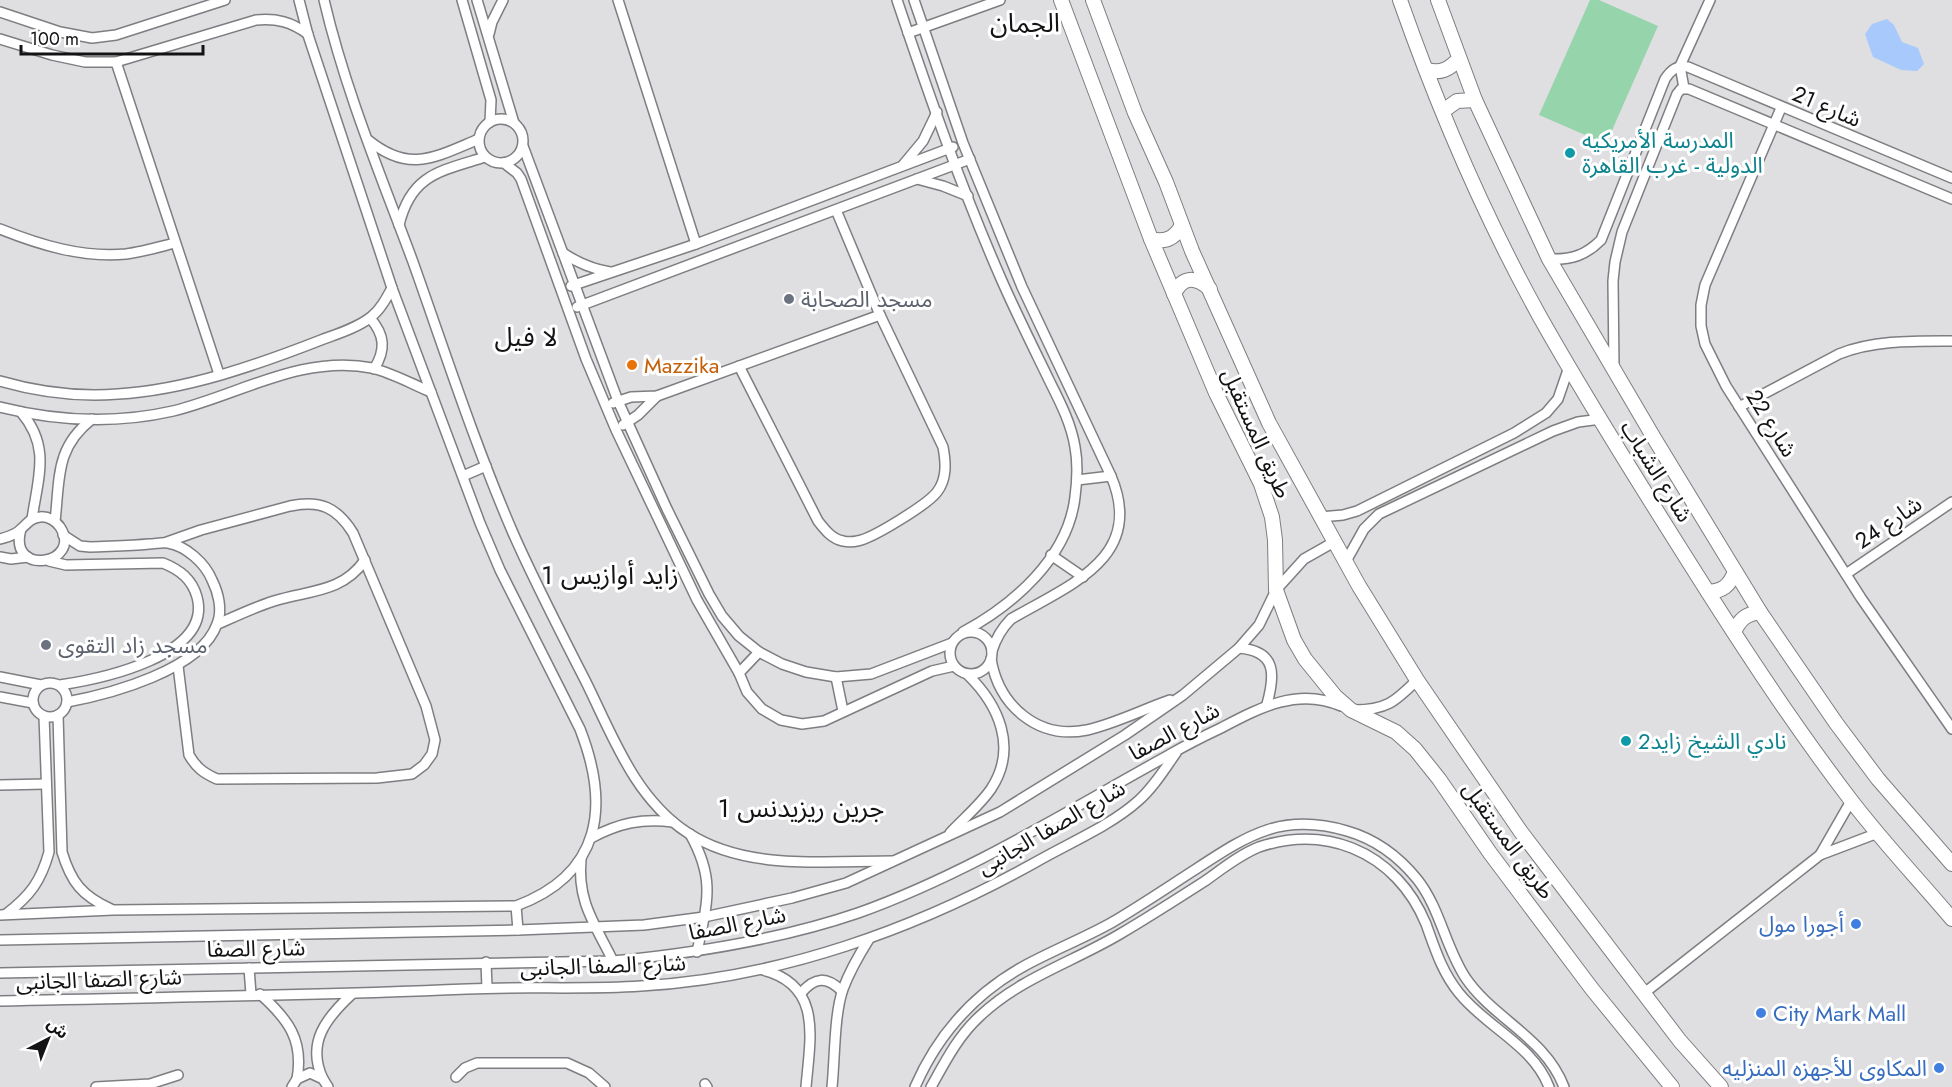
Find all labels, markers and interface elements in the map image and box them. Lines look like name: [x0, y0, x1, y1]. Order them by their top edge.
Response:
district label: الجمان: [990, 4, 1060, 42]
scale bar: [21, 18, 202, 56]
text: 100 m: [30, 26, 79, 52]
street label: شارع 21: [1787, 77, 1866, 136]
place label: المدرسة الأمريكيه الدولية - غرب القاهرة: [1582, 124, 1763, 181]
marker: المدرسة الأمريكيه الدولية - غرب القاهرة: [1563, 146, 1577, 160]
place label: مسجد الصحابة: [801, 283, 932, 315]
marker: مسجد الصحابة: [782, 292, 796, 306]
district label: لا فيل: [494, 318, 558, 356]
place label: Mazzika: [644, 349, 719, 381]
marker: Mazzika: [625, 358, 639, 372]
street label: طريق المستقبل: [1214, 363, 1300, 503]
street label: شارع 22: [1738, 383, 1805, 464]
street label: شارع الشباب: [1612, 414, 1701, 529]
street label: شارع 24: [1848, 488, 1929, 557]
district label: زايد أوازيس 1: [541, 556, 679, 594]
place label: مسجد زاد التقوى: [58, 629, 208, 661]
marker: مسجد زاد التقوى: [39, 638, 53, 652]
street label: شارع الصفا: [1123, 694, 1226, 769]
place label: نادي الشيخ زايد2: [1638, 725, 1786, 758]
marker: نادي الشيخ زايد2: [1619, 734, 1633, 748]
street label: شارع الصفا الجانبى: [971, 772, 1131, 883]
street label: طريق المستقبل: [1455, 774, 1563, 906]
district label: جرين ريزيدنس 1: [718, 789, 884, 827]
street label: شارع الصفا: [686, 898, 789, 949]
place label: أجورا مول: [1759, 908, 1844, 940]
marker: أجورا مول: [1849, 917, 1863, 931]
street label: شارع الصفا: [206, 931, 306, 966]
street label: شارع الصفا الجانبى: [519, 946, 687, 985]
street label: شارع الصفا الجانبى: [15, 960, 183, 999]
place label: City Mark Mall: [1773, 997, 1906, 1029]
marker: City Mark Mall: [1754, 1006, 1768, 1020]
north arrow: [18, 1009, 78, 1069]
text: ش: [42, 1012, 74, 1044]
place label: المكاوى للأجهزه المنزليه: [1722, 1052, 1927, 1084]
marker: المكاوى للأجهزه المنزليه: [1932, 1061, 1946, 1075]

